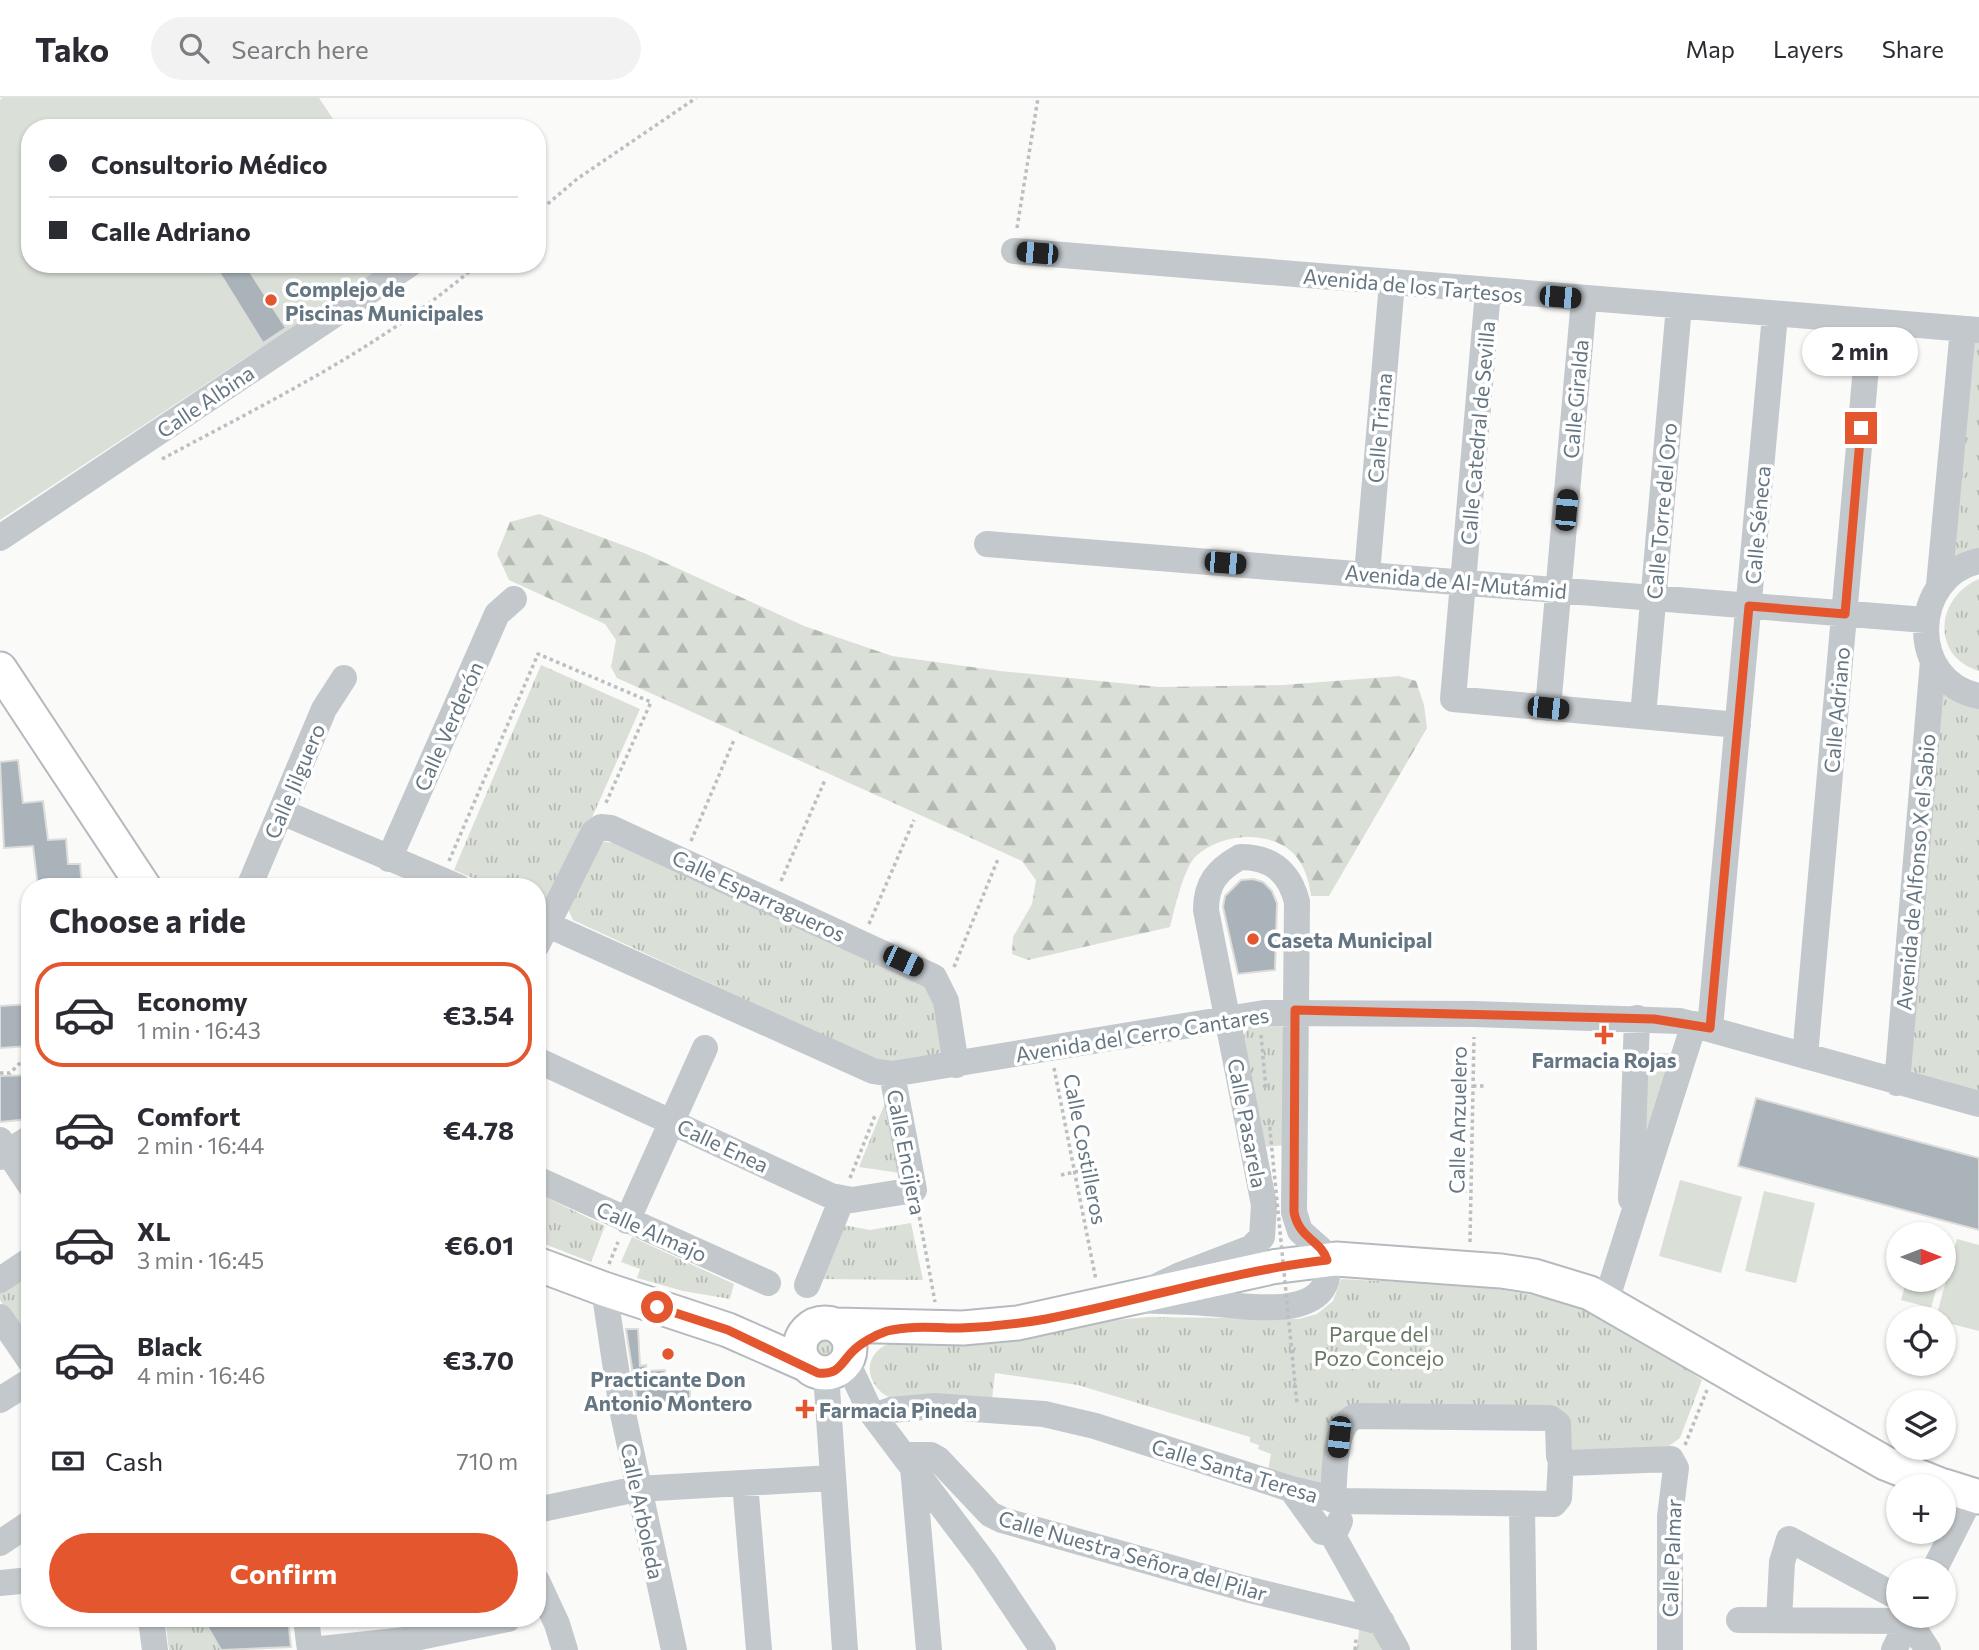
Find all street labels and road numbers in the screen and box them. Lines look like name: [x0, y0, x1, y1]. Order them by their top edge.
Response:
street label: Avenida de los Tartesos: [1302, 263, 1524, 307]
street label: Calle Catedral de Sevilla: [1455, 320, 1499, 546]
street label: Calle Giralda: [1557, 338, 1593, 460]
street label: Calle Albina: [152, 359, 258, 443]
street label: Calle Triana: [1362, 372, 1396, 484]
street label: Calle Torre del Oro: [1641, 422, 1681, 600]
street label: Calle Séneca: [1739, 465, 1775, 585]
street label: Avenida de Al-Mutámid: [1344, 559, 1568, 603]
street label: Calle Adriano: [1818, 646, 1854, 774]
street label: Calle Verderón: [408, 657, 488, 795]
street label: Calle Jilguero: [259, 720, 329, 842]
street label: Avenida de Alfonso X el Sabio: [1890, 733, 1940, 1011]
street label: Calle Esparragueros: [668, 844, 850, 946]
street label: Avenida del Cerro Cantares: [1013, 1002, 1271, 1066]
street label: Calle Anzuelero: [1443, 1046, 1471, 1194]
street label: Calle Pasarela: [1223, 1056, 1273, 1190]
street label: Calle Costilleros: [1059, 1072, 1113, 1226]
street label: Calle Encijera: [883, 1087, 931, 1217]
street label: Calle Enea: [673, 1113, 773, 1177]
street label: Calle Almajo: [593, 1196, 711, 1266]
street label: Calle Santa Teresa: [1149, 1433, 1321, 1507]
street label: Calle Arboleda: [616, 1441, 670, 1581]
street label: Calle Palmar: [1656, 1498, 1686, 1618]
street label: Calle Nuestra Señora del Pilar: [996, 1505, 1270, 1605]

